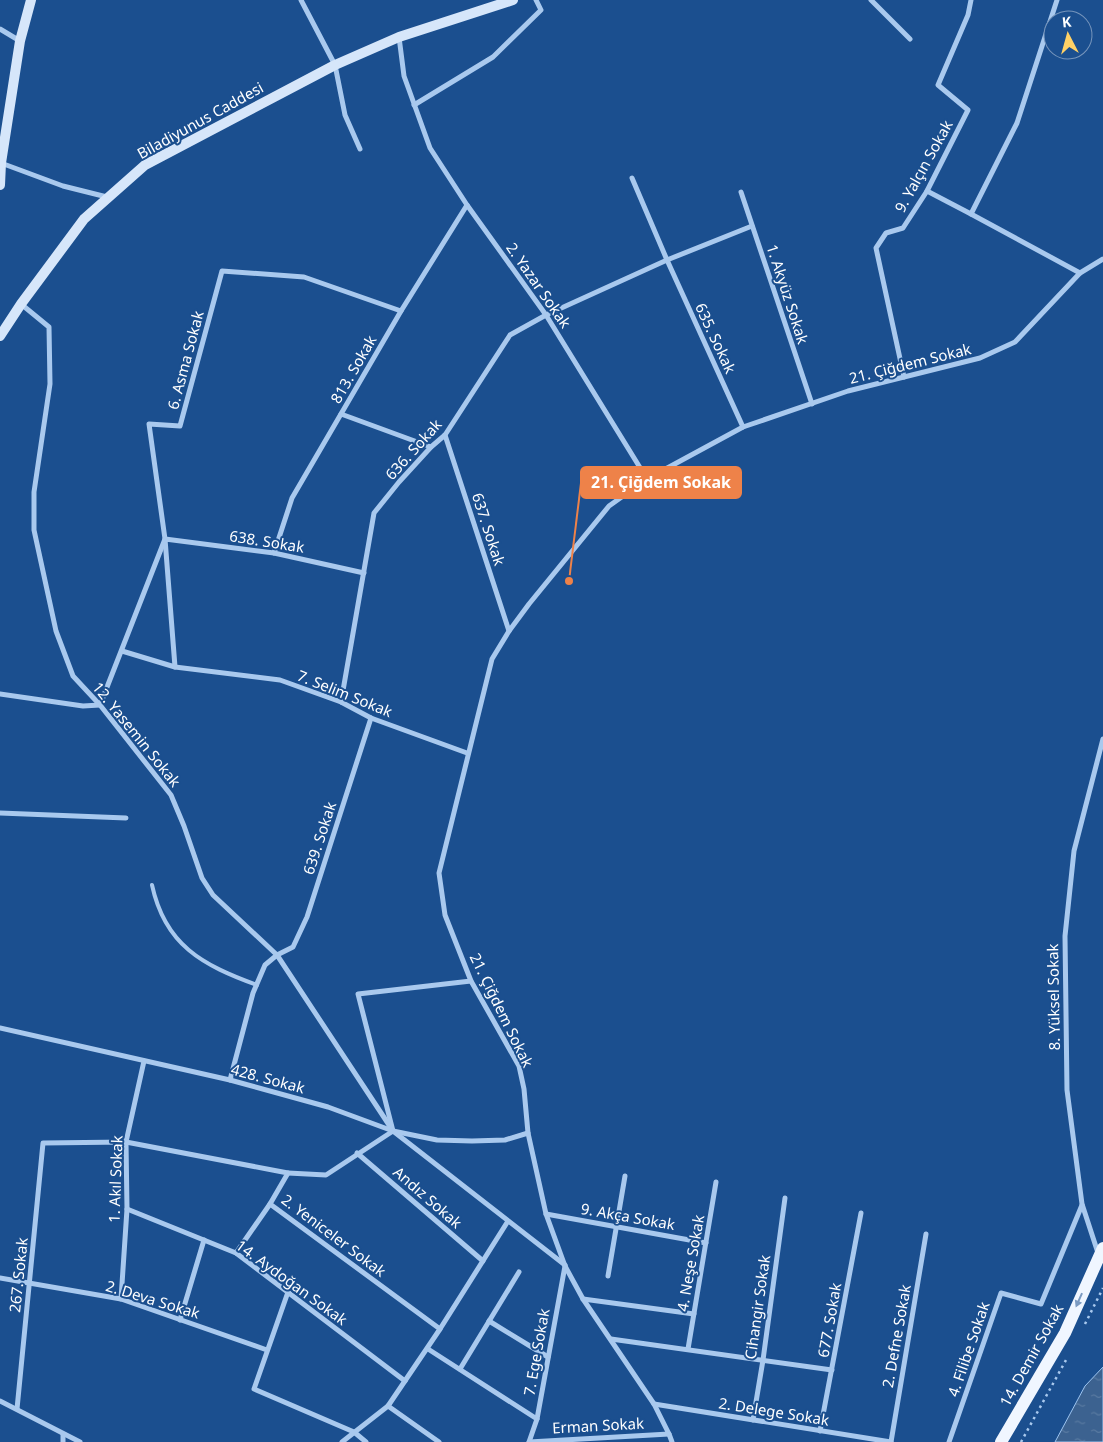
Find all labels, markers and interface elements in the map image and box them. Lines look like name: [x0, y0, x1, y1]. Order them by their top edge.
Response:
north arrow: [1043, 10, 1093, 60]
text: K: [1061, 12, 1073, 32]
street label: Biladiyunus Caddesi: [133, 77, 267, 163]
street label: 9. Yalçın Sokak: [889, 116, 957, 216]
street label: 2. Yazar Sokak: [502, 238, 576, 332]
street label: 1. Akyüz Sokak: [762, 242, 814, 346]
street label: 635. Sokak: [691, 300, 741, 376]
street label: 6. Asma Sokak: [162, 308, 208, 412]
street label: 813. Sokak: [325, 331, 381, 407]
street label: 21. Çiğdem Sokak: [847, 338, 973, 388]
street label: 636. Sokak: [380, 414, 446, 484]
callout: 21. Çiğdem Sokak: [581, 467, 741, 498]
text: 21. Çiğdem Sokak: [591, 471, 731, 493]
street label: 637. Sokak: [468, 490, 510, 568]
street label: 638. Sokak: [228, 525, 306, 557]
street label: 7. Selim Sokak: [295, 665, 395, 721]
street label: 12. Yasemin Sokak: [88, 677, 186, 791]
street label: 639. Sokak: [298, 799, 340, 877]
street label: 8. Yüksel Sokak: [1042, 943, 1064, 1051]
street label: 21. Çiğdem Sokak: [466, 949, 538, 1071]
street label: 428. Sokak: [229, 1059, 307, 1097]
street label: 1. Akıl Sokak: [103, 1135, 127, 1223]
street label: Andız Sokak: [389, 1162, 467, 1232]
street label: 2. Yeniceler Sokak: [278, 1189, 390, 1281]
street label: 9. Akça Sokak: [579, 1198, 677, 1234]
street label: 4. Neşe Sokak: [672, 1213, 708, 1313]
street label: 14. Aydoğan Sokak: [232, 1235, 352, 1329]
street label: 267. Sokak: [4, 1236, 32, 1314]
street label: Cihangir Sokak: [740, 1253, 774, 1361]
street label: 2. Deva Sokak: [104, 1275, 202, 1323]
street label: 677. Sokak: [813, 1281, 845, 1359]
street label: 2. Defne Sokak: [877, 1283, 915, 1389]
one-way arrow: [1075, 1293, 1083, 1307]
street label: 4. Filibe Sokak: [942, 1299, 994, 1399]
street label: 14. Demir Sokak: [995, 1300, 1067, 1410]
street label: 7. Ege Sokak: [518, 1307, 554, 1397]
street label: 2. Delege Sokak: [717, 1392, 831, 1430]
street label: Erman Sokak: [552, 1413, 644, 1437]

